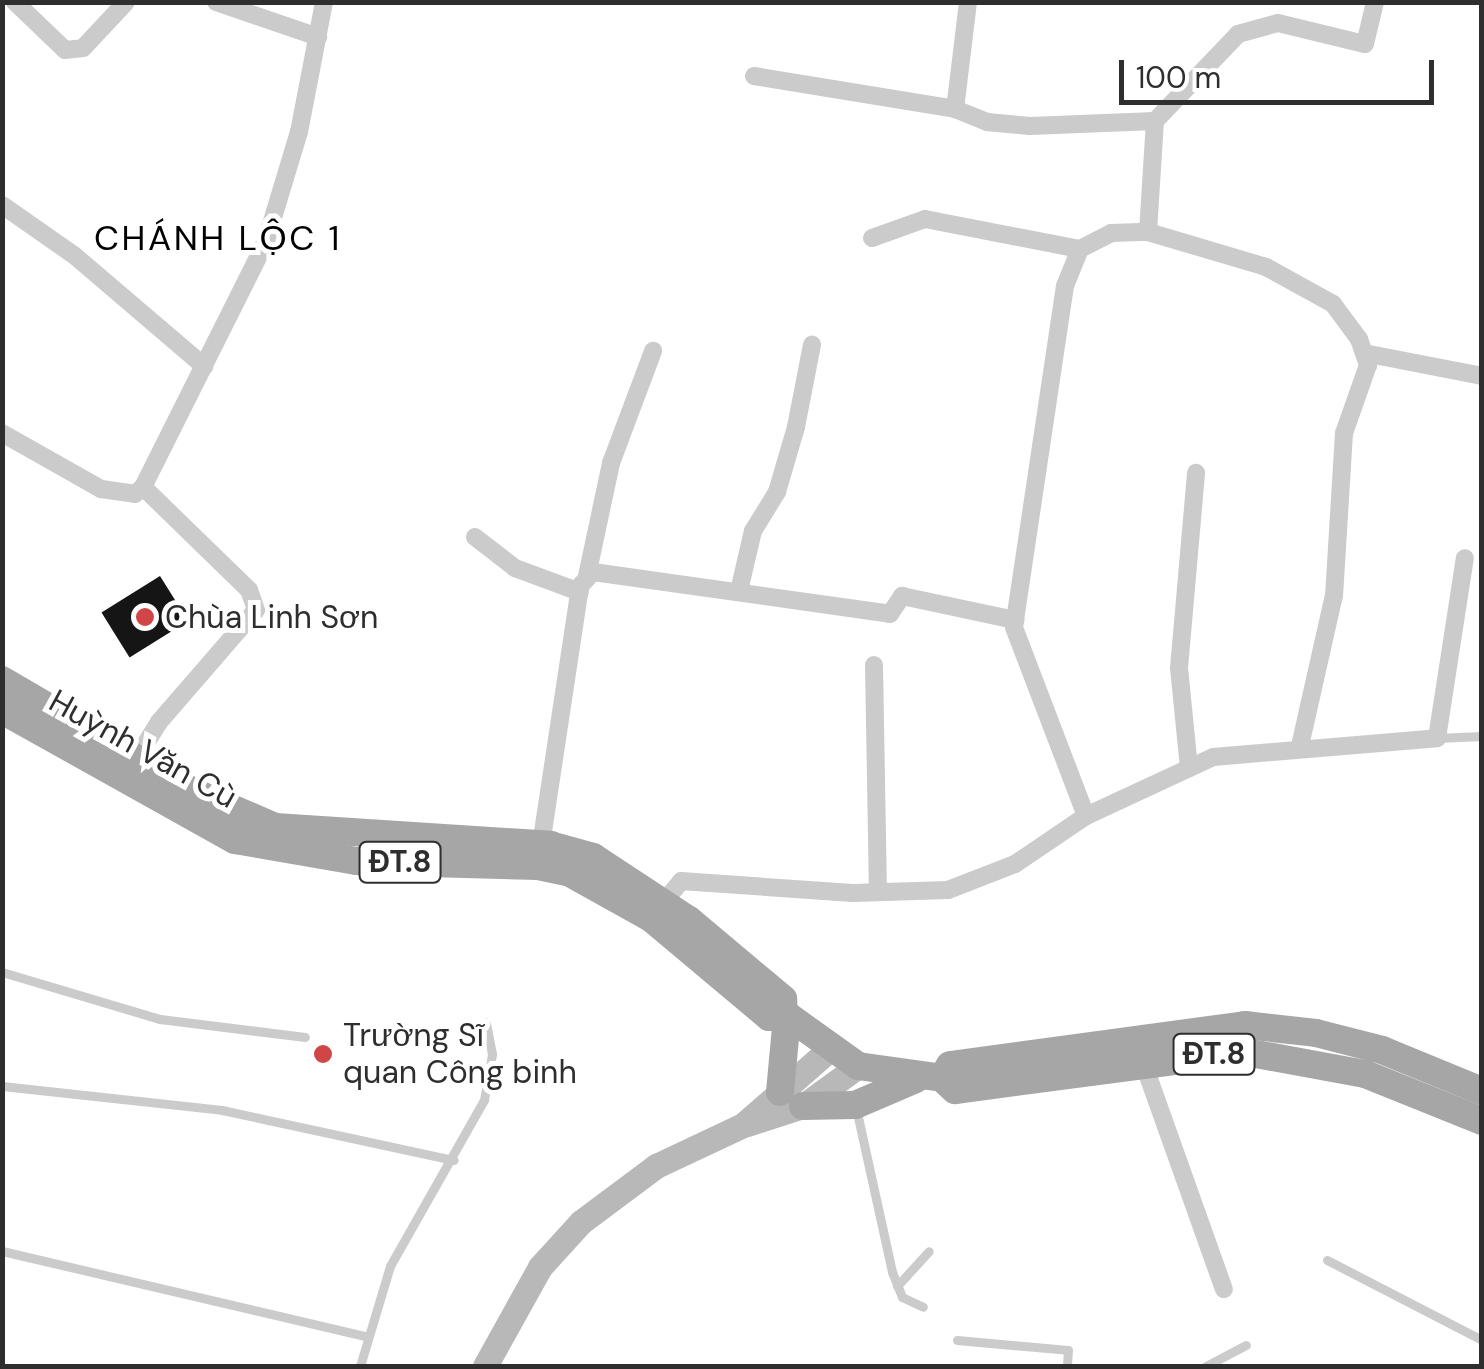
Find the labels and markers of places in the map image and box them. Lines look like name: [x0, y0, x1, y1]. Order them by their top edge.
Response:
place label: Chùa Linh Sơn: [165, 598, 378, 636]
marker: Chùa Linh Sơn: [134, 606, 156, 628]
place label: Trường Sĩ quan Công binh: [343, 1017, 577, 1092]
marker: Trường Sĩ quan Công binh: [312, 1043, 334, 1065]

